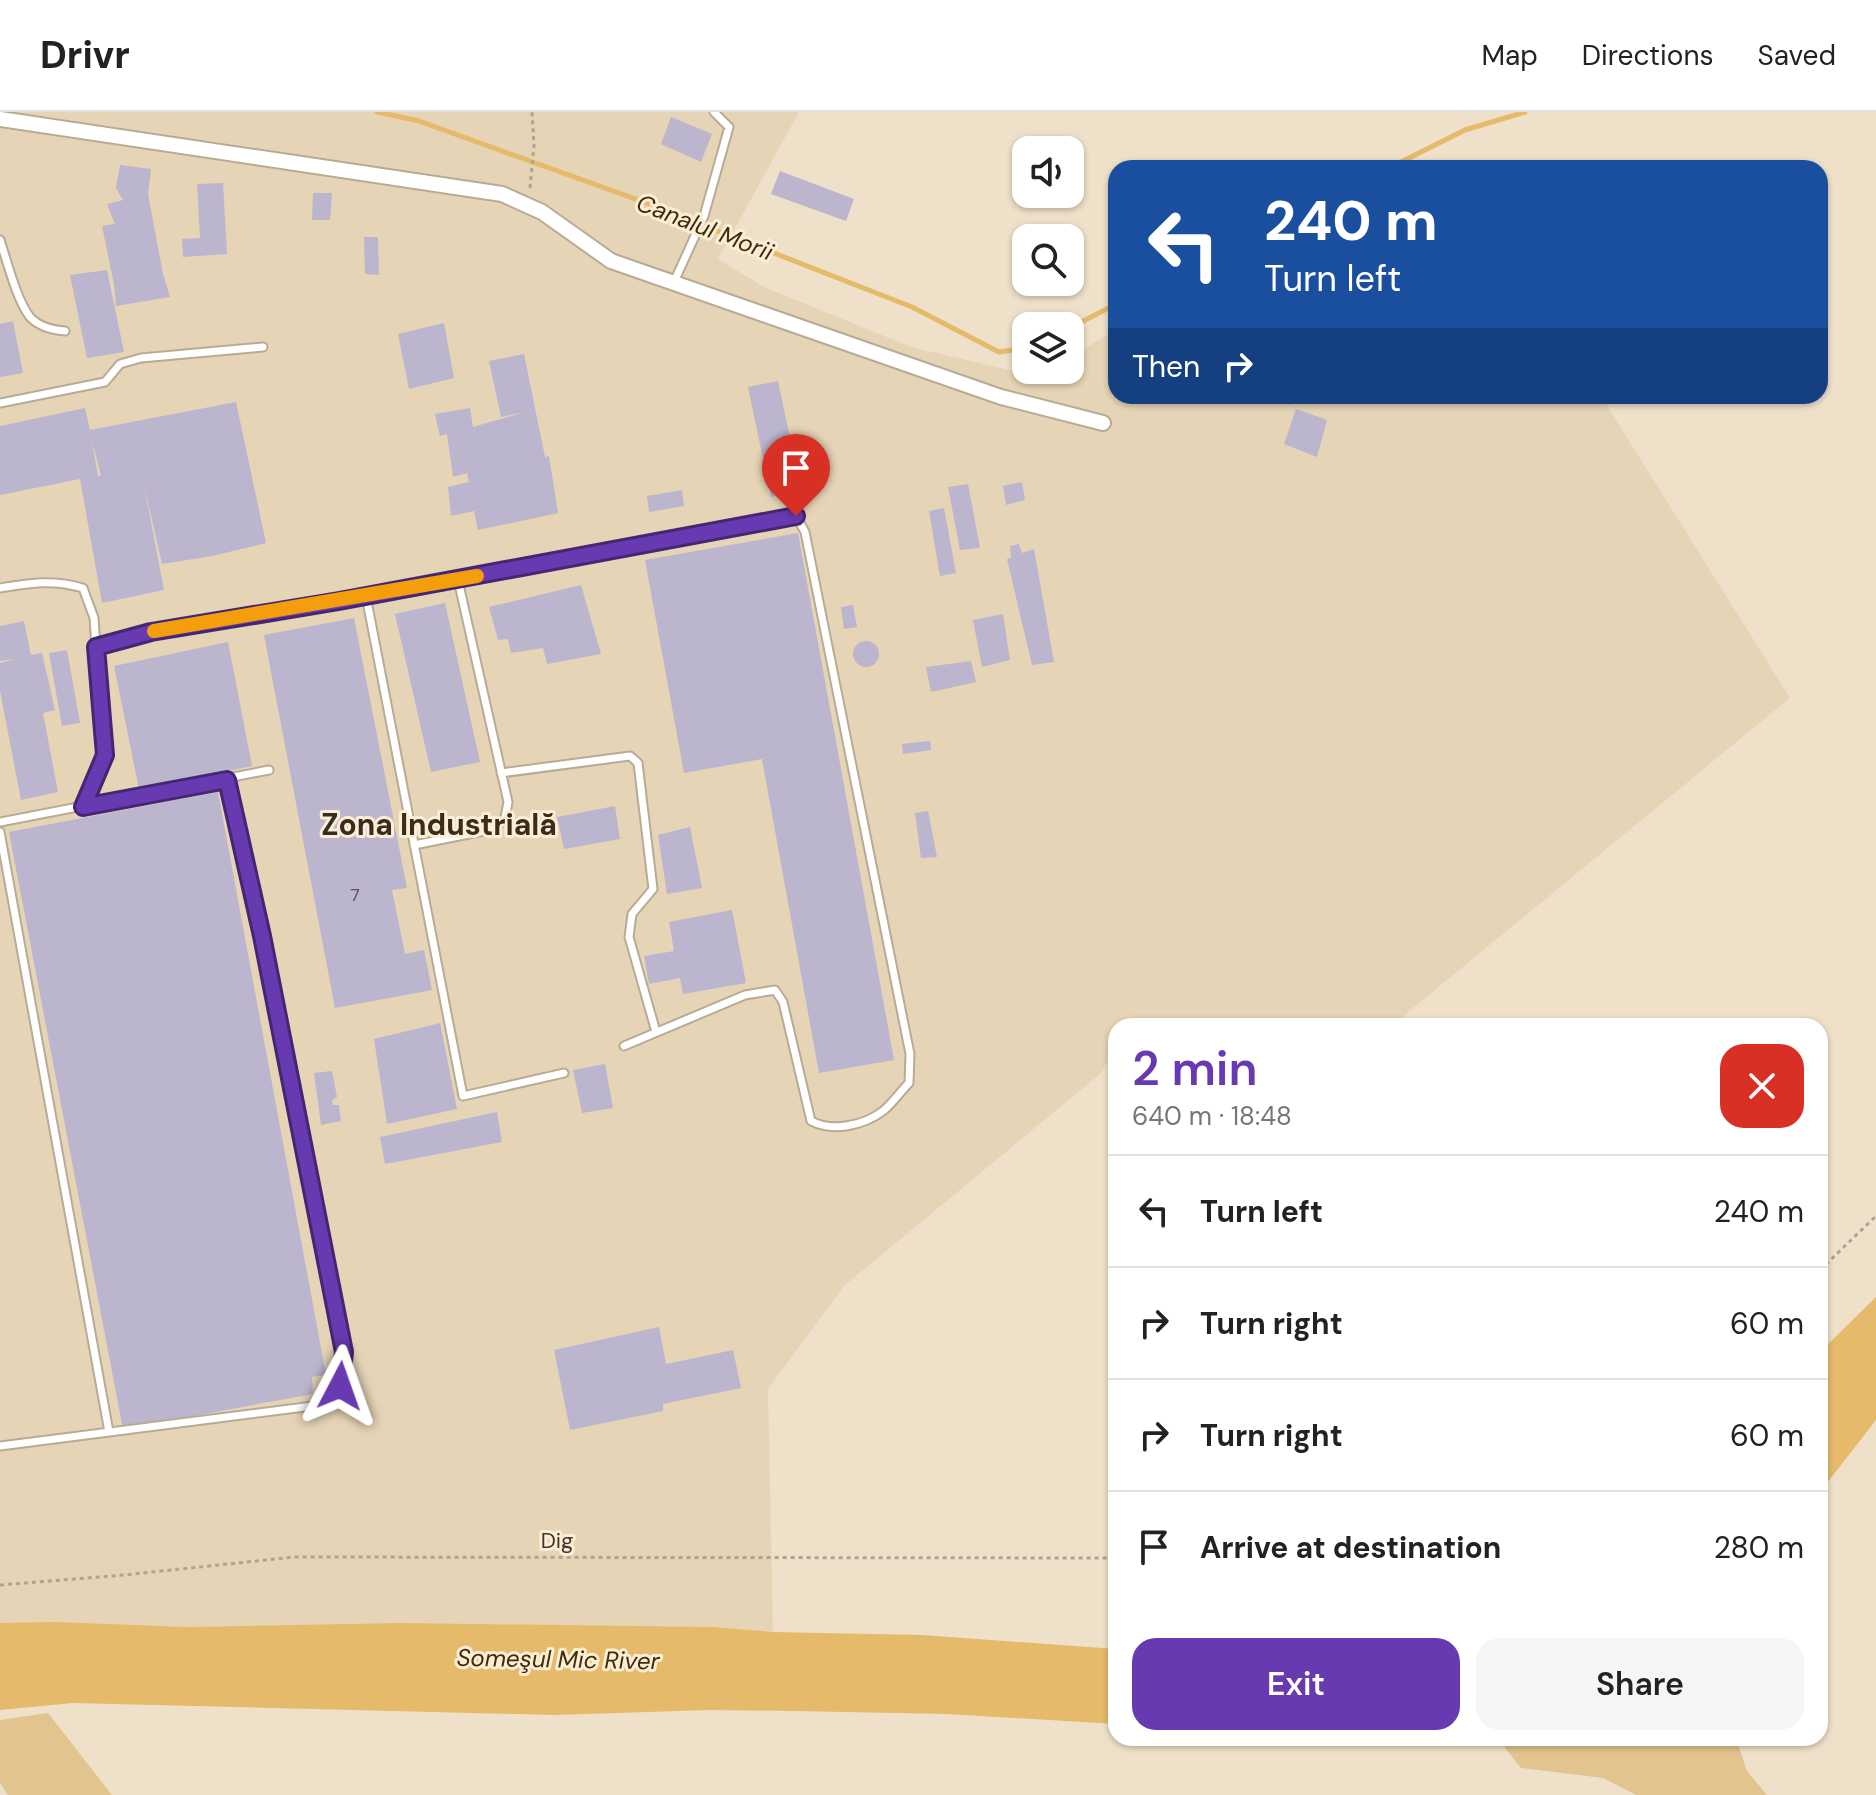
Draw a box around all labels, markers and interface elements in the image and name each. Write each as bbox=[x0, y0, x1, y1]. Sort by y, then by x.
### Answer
text: Drivr bbox=[40, 30, 130, 80]
text: Map bbox=[1481, 37, 1538, 74]
text: Directions bbox=[1582, 37, 1714, 74]
text: Saved bbox=[1758, 37, 1836, 74]
map controls bbox=[1012, 136, 1084, 384]
button: sound bbox=[1012, 136, 1084, 208]
text: 240 m bbox=[1264, 184, 1438, 257]
water label: Canalul Morii bbox=[632, 187, 779, 268]
icon: left bbox=[1132, 192, 1236, 296]
button: search bbox=[1012, 224, 1084, 296]
text: Turn left bbox=[1264, 255, 1401, 302]
button: layers bbox=[1012, 312, 1084, 384]
icon: right bbox=[1216, 344, 1260, 388]
text: Then bbox=[1132, 347, 1200, 386]
pin bbox=[762, 434, 830, 516]
icon: arrive bbox=[774, 446, 818, 490]
district label: Zona Industrială bbox=[321, 805, 557, 844]
house number: 7 bbox=[350, 883, 360, 907]
text: 2 min bbox=[1132, 1037, 1258, 1100]
button: close bbox=[1720, 1044, 1804, 1128]
text: 640 m · 18:48 bbox=[1132, 1099, 1292, 1133]
icon: left bbox=[1132, 1189, 1176, 1233]
text: Turn left bbox=[1200, 1192, 1323, 1231]
text: 240 m bbox=[1714, 1192, 1804, 1231]
icon: right bbox=[1132, 1301, 1176, 1345]
text: Turn right bbox=[1200, 1304, 1343, 1343]
text: 60 m bbox=[1730, 1304, 1804, 1343]
position arrow bbox=[298, 1344, 382, 1428]
icon: right bbox=[1132, 1413, 1176, 1457]
text: Turn right bbox=[1200, 1416, 1343, 1455]
text: 60 m bbox=[1730, 1416, 1804, 1455]
icon: arrive bbox=[1132, 1525, 1176, 1569]
street label: Dig bbox=[541, 1526, 573, 1555]
text: Arrive at destination bbox=[1200, 1528, 1501, 1567]
text: 280 m bbox=[1714, 1528, 1804, 1567]
button: Exit bbox=[1132, 1638, 1460, 1730]
button: Share bbox=[1476, 1638, 1804, 1730]
water label: Someşul Mic River bbox=[456, 1642, 661, 1676]

